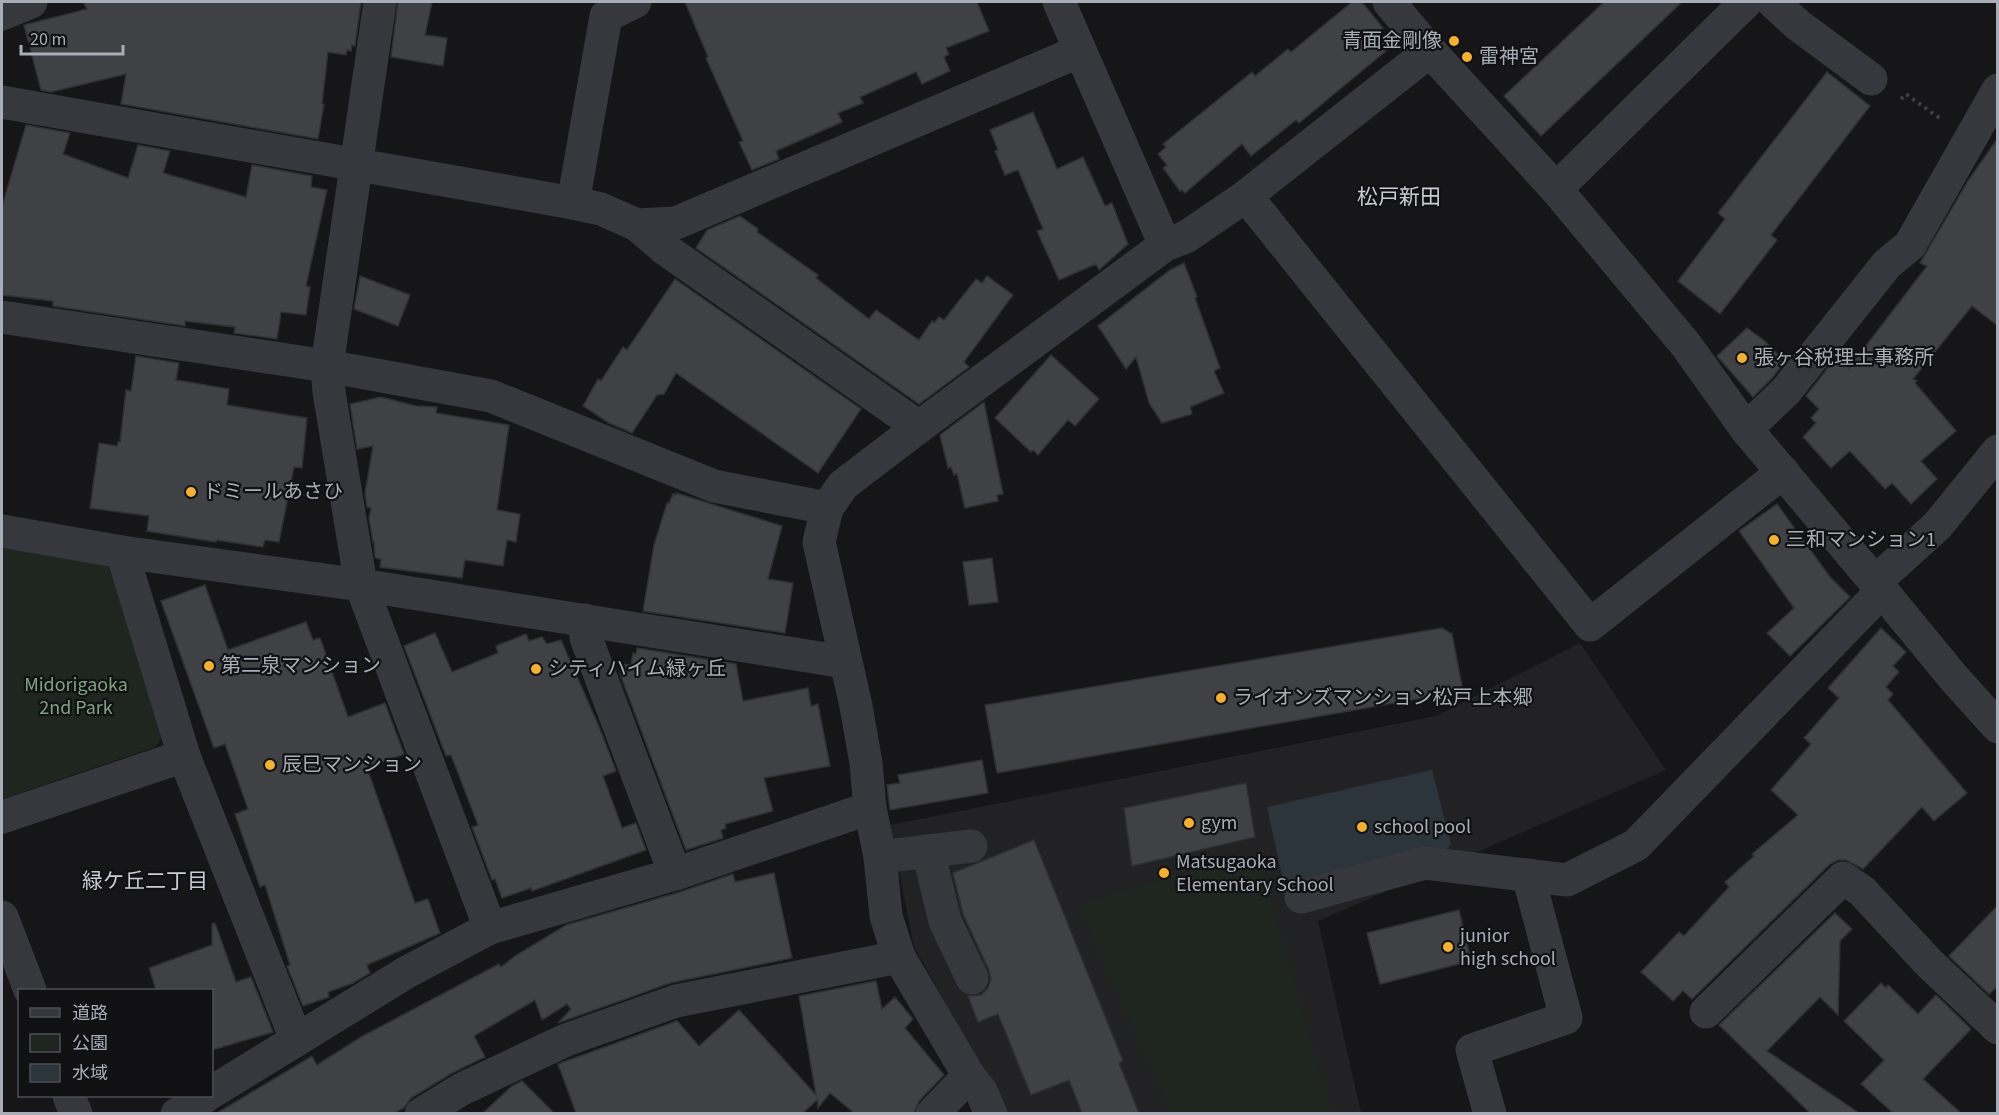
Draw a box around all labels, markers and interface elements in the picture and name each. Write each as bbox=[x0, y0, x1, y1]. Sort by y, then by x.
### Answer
scale bar bbox=[21, 18, 123, 56]
text: 20 m bbox=[30, 27, 66, 52]
place label: 青面金剛像 bbox=[1342, 27, 1442, 55]
marker: 青面金剛像 bbox=[1447, 34, 1461, 48]
place label: 雷神宮 bbox=[1479, 43, 1539, 71]
marker: 雷神宮 bbox=[1460, 50, 1474, 64]
district label: 松戸新田 bbox=[1357, 182, 1441, 212]
place label: 張ヶ谷税理士事務所 bbox=[1754, 344, 1934, 372]
marker: 張ヶ谷税理士事務所 bbox=[1735, 351, 1749, 365]
place label: ドミールあさひ bbox=[203, 478, 343, 506]
marker: ドミールあさひ bbox=[184, 485, 198, 499]
place label: 三和マンション1 bbox=[1786, 526, 1936, 554]
marker: 三和マンション1 bbox=[1767, 533, 1781, 547]
place label: 第二泉マンション bbox=[221, 652, 381, 680]
place label: シティハイム緑ヶ丘 bbox=[548, 655, 726, 683]
marker: 第二泉マンション bbox=[202, 659, 216, 673]
marker: シティハイム緑ヶ丘 bbox=[529, 662, 543, 676]
park label: Midorigaoka 2nd Park bbox=[24, 671, 128, 722]
place label: ライオンズマンション松戸上本郷 bbox=[1233, 684, 1533, 712]
marker: ライオンズマンション松戸上本郷 bbox=[1214, 691, 1228, 705]
place label: 辰巳マンション bbox=[282, 751, 422, 779]
marker: 辰巳マンション bbox=[263, 758, 277, 772]
place label: gym bbox=[1201, 809, 1237, 837]
place label: school pool bbox=[1374, 813, 1471, 841]
marker: gym bbox=[1182, 816, 1196, 830]
marker: school pool bbox=[1355, 820, 1369, 834]
place label: Matsugaoka Elementary School bbox=[1176, 848, 1334, 899]
district label: 緑ケ丘二丁目 bbox=[82, 866, 208, 896]
marker: Matsugaoka Elementary School bbox=[1157, 866, 1171, 880]
place label: junior high school bbox=[1459, 922, 1556, 973]
marker: junior high school bbox=[1441, 940, 1455, 954]
legend bbox=[18, 989, 213, 1097]
text: 道路 bbox=[72, 1001, 108, 1026]
text: 公園 bbox=[72, 1031, 108, 1056]
text: 水域 bbox=[72, 1061, 108, 1086]

